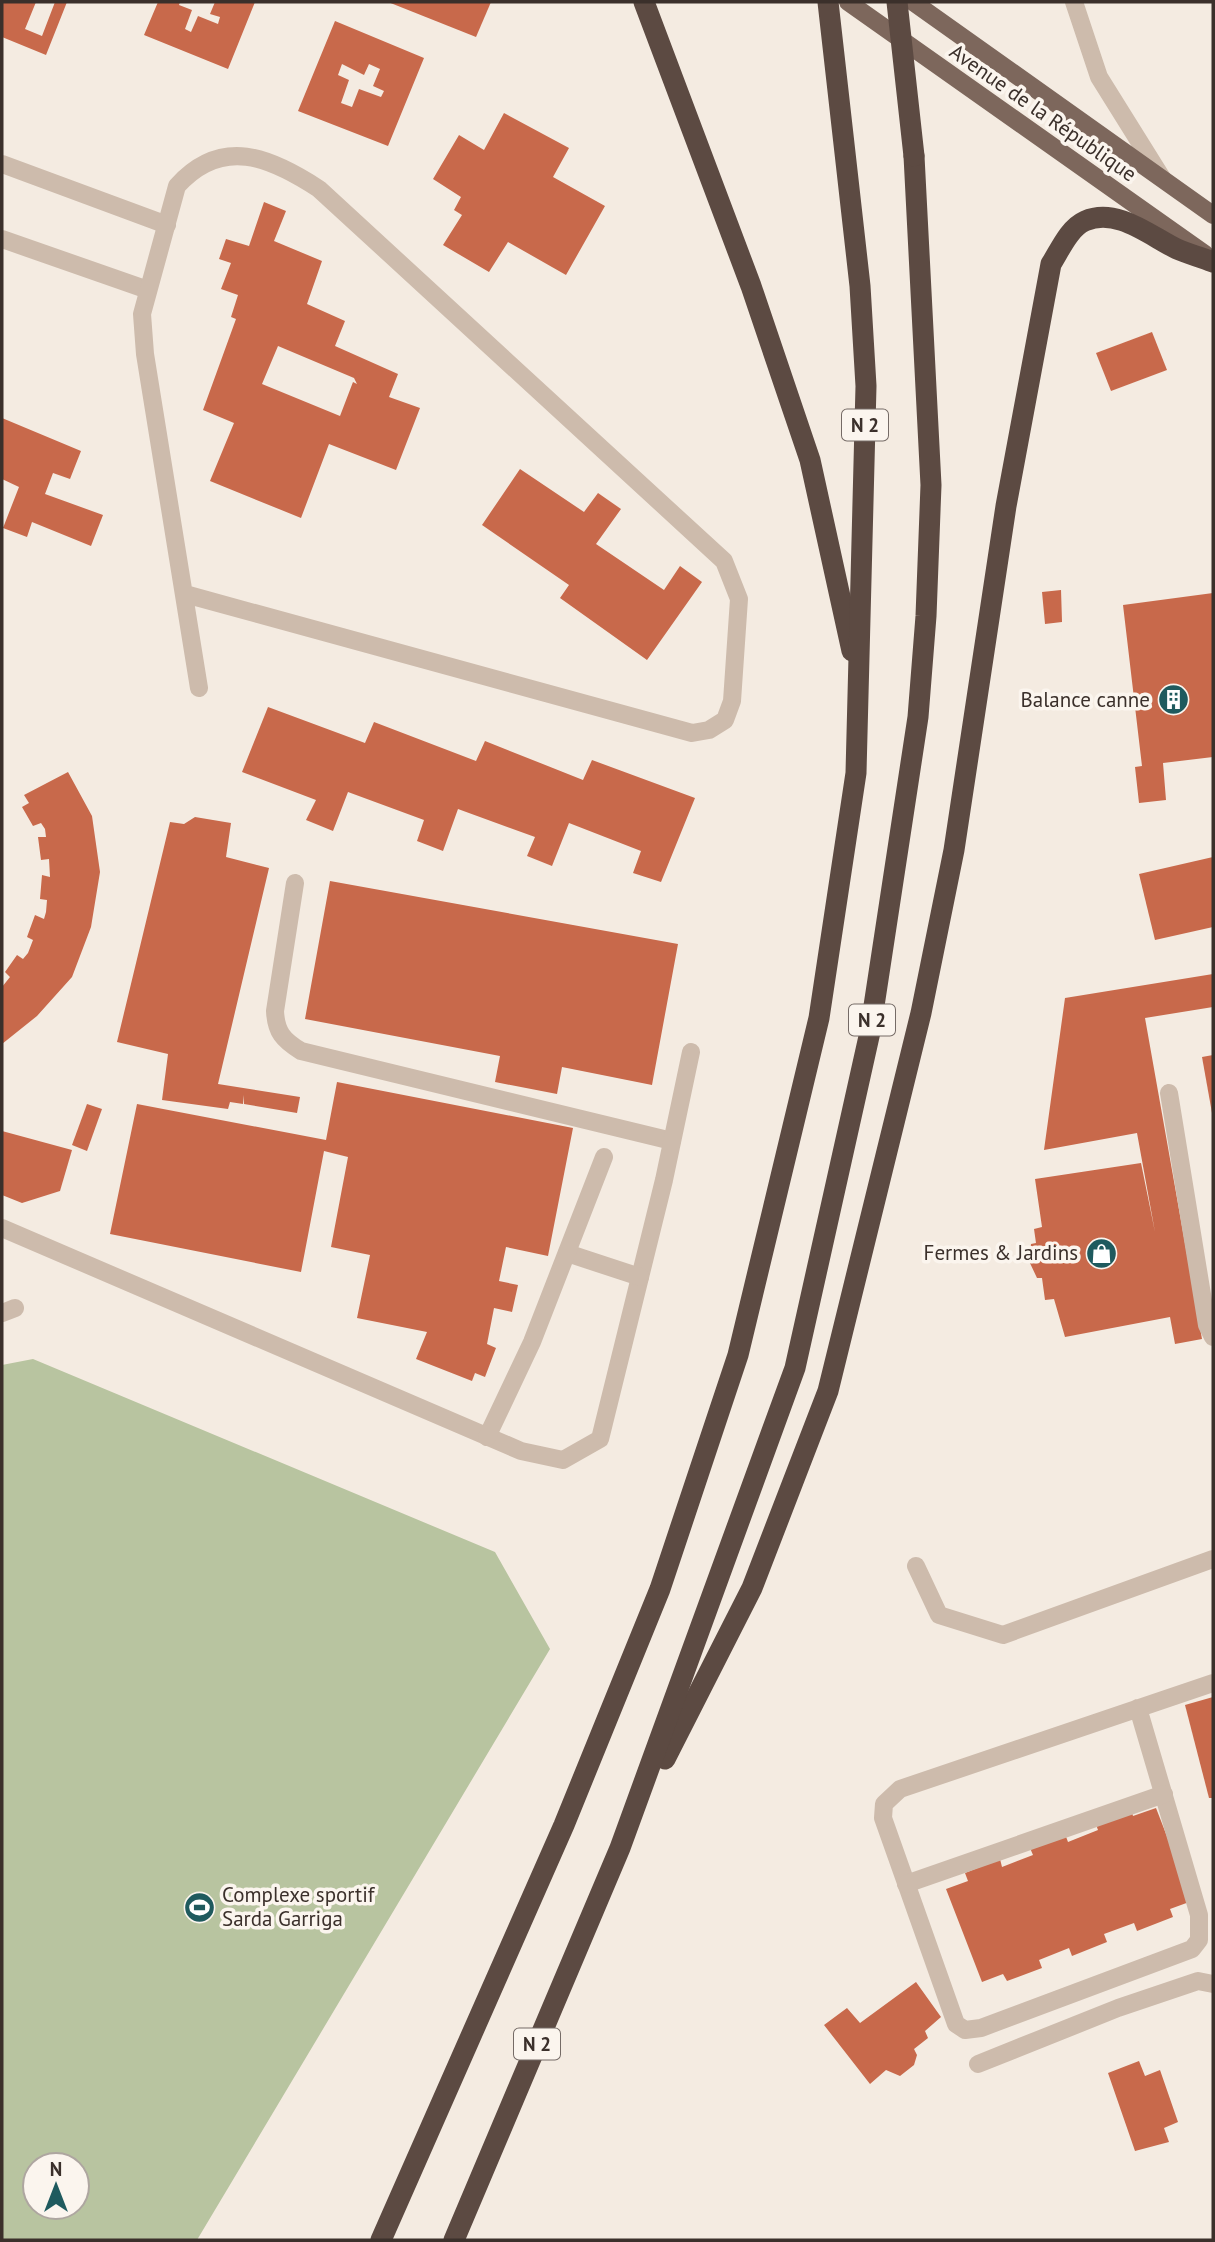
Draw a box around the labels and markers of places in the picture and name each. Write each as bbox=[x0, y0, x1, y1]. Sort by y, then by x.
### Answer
building icon: Balance canne bbox=[1156, 683, 1190, 717]
place label: Balance canne bbox=[1020, 686, 1150, 713]
shop icon: Fermes & Jardins bbox=[1084, 1236, 1118, 1270]
place label: Fermes & Jardins bbox=[924, 1239, 1078, 1266]
place label: Complexe sportif Sarda Garriga bbox=[222, 1881, 376, 1932]
sports icon: Complexe sportif Sarda Garriga bbox=[182, 1890, 216, 1924]

